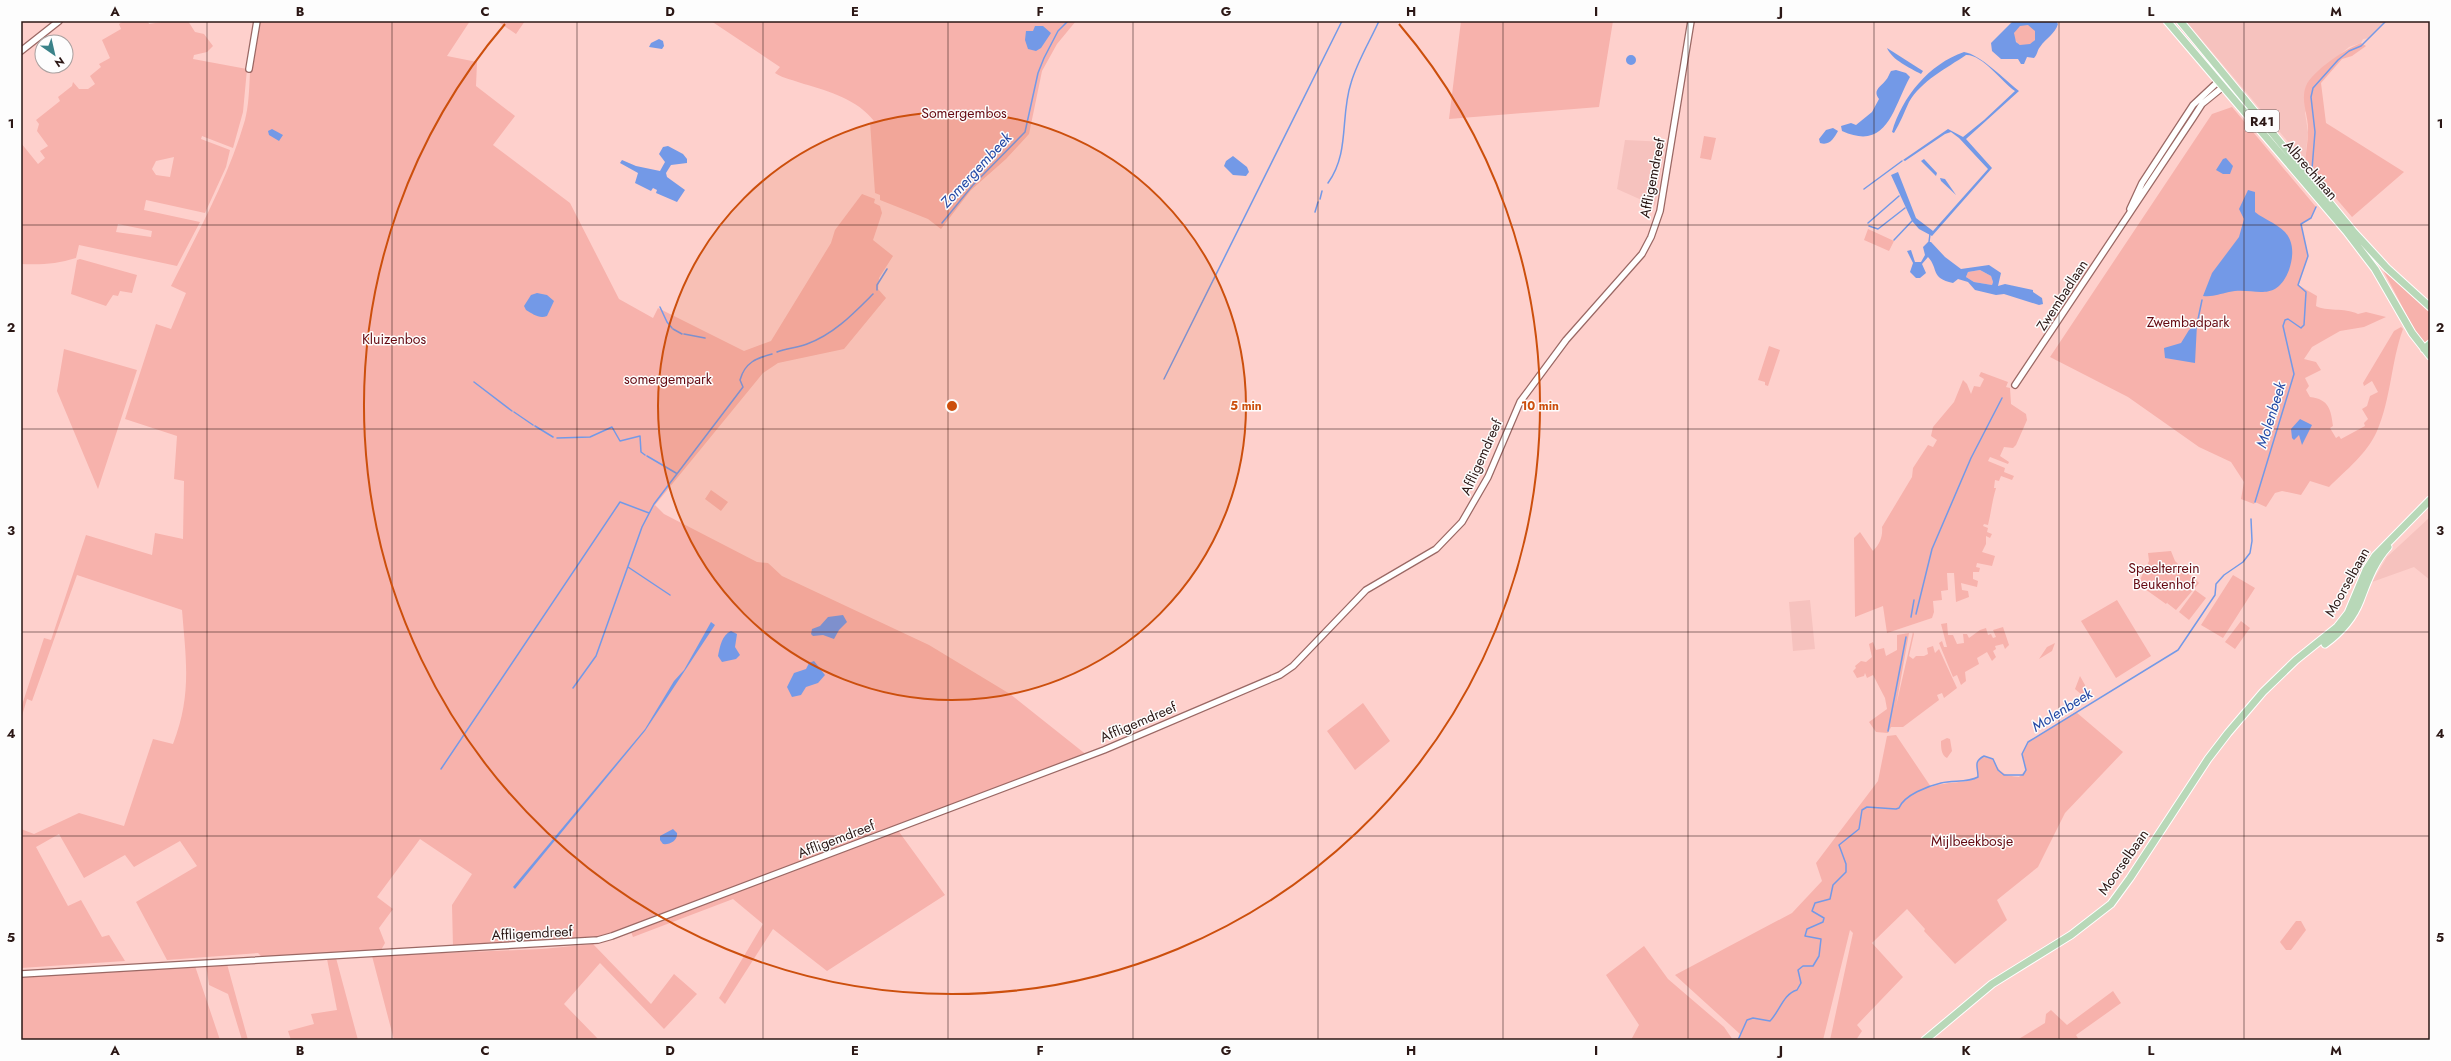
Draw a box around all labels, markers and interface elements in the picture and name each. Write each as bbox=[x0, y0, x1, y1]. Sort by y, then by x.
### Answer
text: A bbox=[109, 2, 120, 21]
text: B bbox=[296, 2, 305, 21]
text: C bbox=[480, 2, 490, 21]
text: D bbox=[665, 2, 675, 21]
text: E bbox=[851, 2, 859, 21]
text: F bbox=[1036, 2, 1044, 21]
text: G bbox=[1221, 2, 1232, 21]
text: H bbox=[1406, 2, 1416, 21]
text: I bbox=[1594, 2, 1598, 21]
text: J bbox=[1776, 2, 1783, 21]
text: K bbox=[1961, 2, 1971, 21]
text: L bbox=[2148, 2, 2155, 21]
text: M bbox=[2330, 2, 2342, 21]
north arrow bbox=[34, 34, 74, 74]
text: N bbox=[51, 53, 68, 71]
park label: Somergembos bbox=[921, 103, 1007, 123]
road number: R41 bbox=[2245, 110, 2279, 132]
text: 1 bbox=[8, 114, 14, 133]
text: 1 bbox=[2437, 114, 2443, 133]
water label: Zomergembeek bbox=[935, 127, 1017, 213]
street label: Affligemdreef bbox=[1634, 135, 1670, 220]
street label: Albrechtlaan bbox=[2279, 136, 2343, 204]
street label: Zwembadlaan bbox=[2032, 256, 2092, 334]
park label: Zwembadpark bbox=[2147, 312, 2230, 332]
text: 2 bbox=[7, 318, 15, 337]
text: 2 bbox=[2436, 318, 2444, 337]
park label: Kluizenbos bbox=[362, 329, 426, 349]
park label: somergempark bbox=[624, 369, 713, 389]
water label: Molenbeek bbox=[2251, 379, 2292, 451]
text: 5 min bbox=[1230, 397, 1262, 415]
text: 10 min bbox=[1521, 397, 1559, 415]
centre of rings bbox=[945, 399, 959, 413]
street label: Affligemdreef bbox=[1455, 415, 1507, 498]
text: 3 bbox=[7, 521, 15, 540]
text: 3 bbox=[2436, 521, 2444, 540]
street label: Moorselbaan bbox=[2320, 544, 2374, 620]
park label: Speelterrein Beukenhof bbox=[2128, 558, 2200, 594]
water label: Molenbeek bbox=[2027, 682, 2097, 737]
street label: Affligemdreef bbox=[1097, 697, 1180, 747]
text: 4 bbox=[6, 724, 16, 743]
text: 4 bbox=[2435, 724, 2445, 743]
street label: Affligemdreef bbox=[795, 815, 878, 863]
street label: Moorselbaan bbox=[2093, 825, 2153, 899]
park label: Mijlbeekbosje bbox=[1931, 831, 2013, 851]
street label: Affligemdreef bbox=[491, 921, 574, 945]
text: 5 bbox=[7, 928, 15, 947]
text: 5 bbox=[2436, 928, 2444, 947]
text: A bbox=[109, 1041, 120, 1060]
text: B bbox=[296, 1041, 305, 1060]
text: C bbox=[480, 1041, 490, 1060]
text: D bbox=[665, 1041, 675, 1060]
text: E bbox=[851, 1041, 859, 1060]
text: F bbox=[1036, 1041, 1044, 1060]
text: G bbox=[1221, 1041, 1232, 1060]
text: H bbox=[1406, 1041, 1416, 1060]
text: I bbox=[1594, 1041, 1598, 1060]
text: J bbox=[1776, 1041, 1783, 1060]
text: K bbox=[1961, 1041, 1971, 1060]
text: L bbox=[2148, 1041, 2155, 1060]
text: M bbox=[2330, 1041, 2342, 1060]

